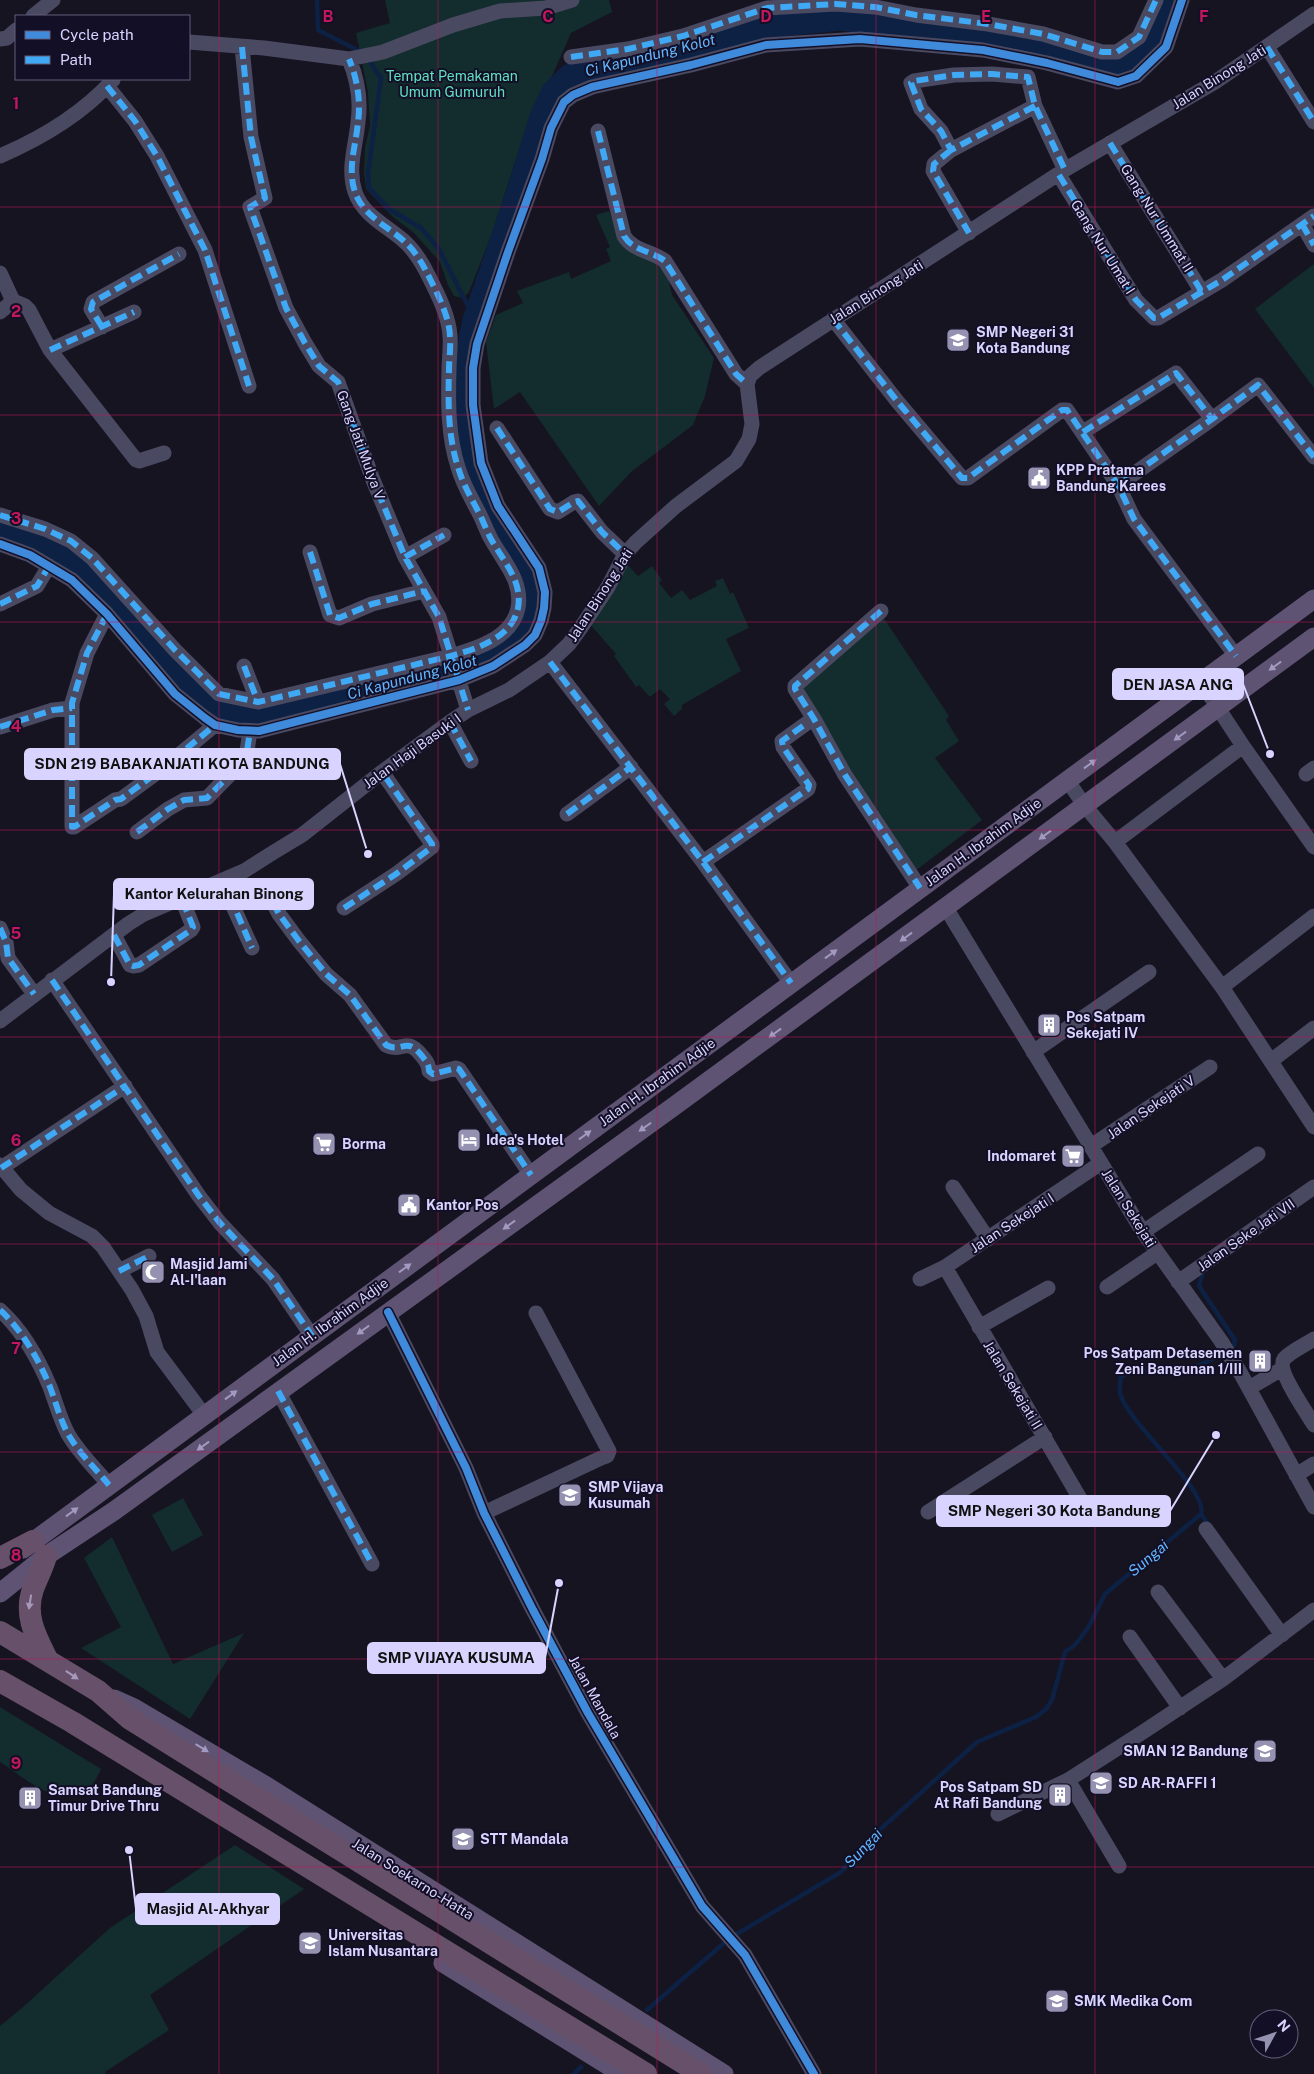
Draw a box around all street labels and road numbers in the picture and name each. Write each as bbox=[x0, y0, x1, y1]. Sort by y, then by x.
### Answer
street label: Jalan Binong Jati bbox=[1169, 42, 1269, 112]
street label: Gang Nur Ummat II bbox=[1117, 161, 1197, 275]
street label: Gang Nur Umat I bbox=[1068, 197, 1138, 297]
street label: Jalan Binong Jati bbox=[826, 257, 926, 327]
street label: Gang Jati Mulya V bbox=[334, 388, 388, 503]
street label: Jalan Binong Jati bbox=[564, 546, 636, 644]
street label: Jalan Haji Basuki I bbox=[360, 710, 464, 792]
street label: Jalan H. Ibrahim Adjie bbox=[922, 795, 1044, 889]
street label: Jalan H. Ibrahim Adjie bbox=[596, 1035, 718, 1129]
street label: Jalan Sekejati V bbox=[1104, 1072, 1198, 1142]
street label: Jalan Sekejati bbox=[1099, 1166, 1159, 1250]
street label: Jalan Sekejati I bbox=[967, 1190, 1057, 1256]
street label: Jalan Seke Jati VII bbox=[1194, 1196, 1298, 1274]
street label: Jalan H. Ibrahim Adjie bbox=[269, 1275, 391, 1369]
street label: Jalan Sekejati II bbox=[980, 1338, 1046, 1432]
street label: Jalan Mandala bbox=[566, 1653, 624, 1741]
street label: Jalan Soekarno-Hatta bbox=[349, 1835, 477, 1923]

